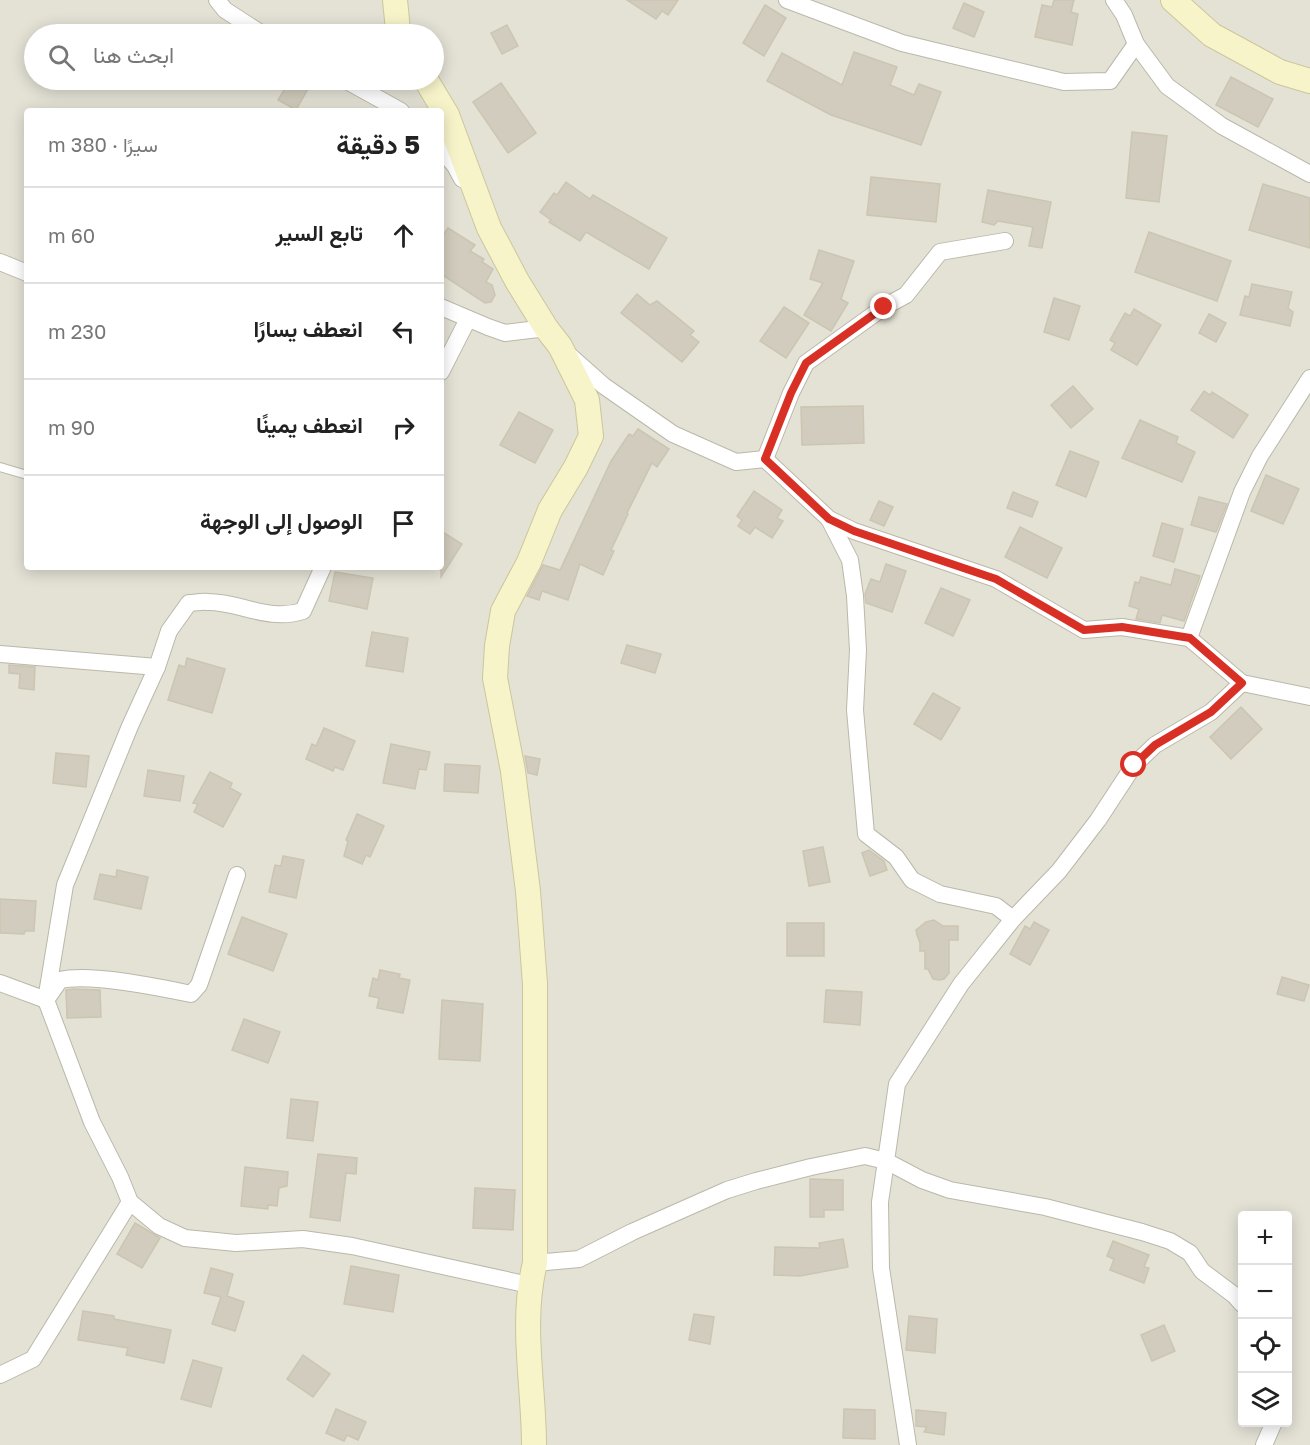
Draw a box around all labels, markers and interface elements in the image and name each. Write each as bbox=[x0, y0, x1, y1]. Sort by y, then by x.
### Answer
search box bbox=[24, 24, 444, 90]
icon: search bbox=[45, 41, 78, 74]
text: ابحث هنا bbox=[93, 41, 174, 68]
text: 5 دقيقة bbox=[336, 129, 420, 160]
text: سيرًا · 380 m bbox=[48, 132, 158, 156]
text: تابع السير bbox=[275, 219, 363, 246]
icon: ahead bbox=[387, 219, 420, 252]
text: 60 m bbox=[48, 223, 95, 247]
route end bbox=[870, 293, 896, 319]
text: انعطف يسارًا bbox=[253, 315, 363, 342]
icon: left bbox=[387, 315, 420, 348]
text: 230 m bbox=[48, 319, 106, 343]
text: انعطف يمينًا bbox=[256, 411, 363, 438]
icon: right bbox=[387, 411, 420, 444]
text: 90 m bbox=[48, 415, 95, 439]
text: الوصول إلى الوجهة bbox=[200, 507, 363, 534]
icon: arrive bbox=[387, 507, 420, 540]
route start bbox=[1120, 751, 1146, 777]
map controls bbox=[1238, 1211, 1292, 1427]
button: + bbox=[1238, 1211, 1292, 1265]
button: − bbox=[1238, 1265, 1292, 1319]
button: locate bbox=[1238, 1319, 1292, 1373]
button: layers bbox=[1238, 1373, 1292, 1427]

